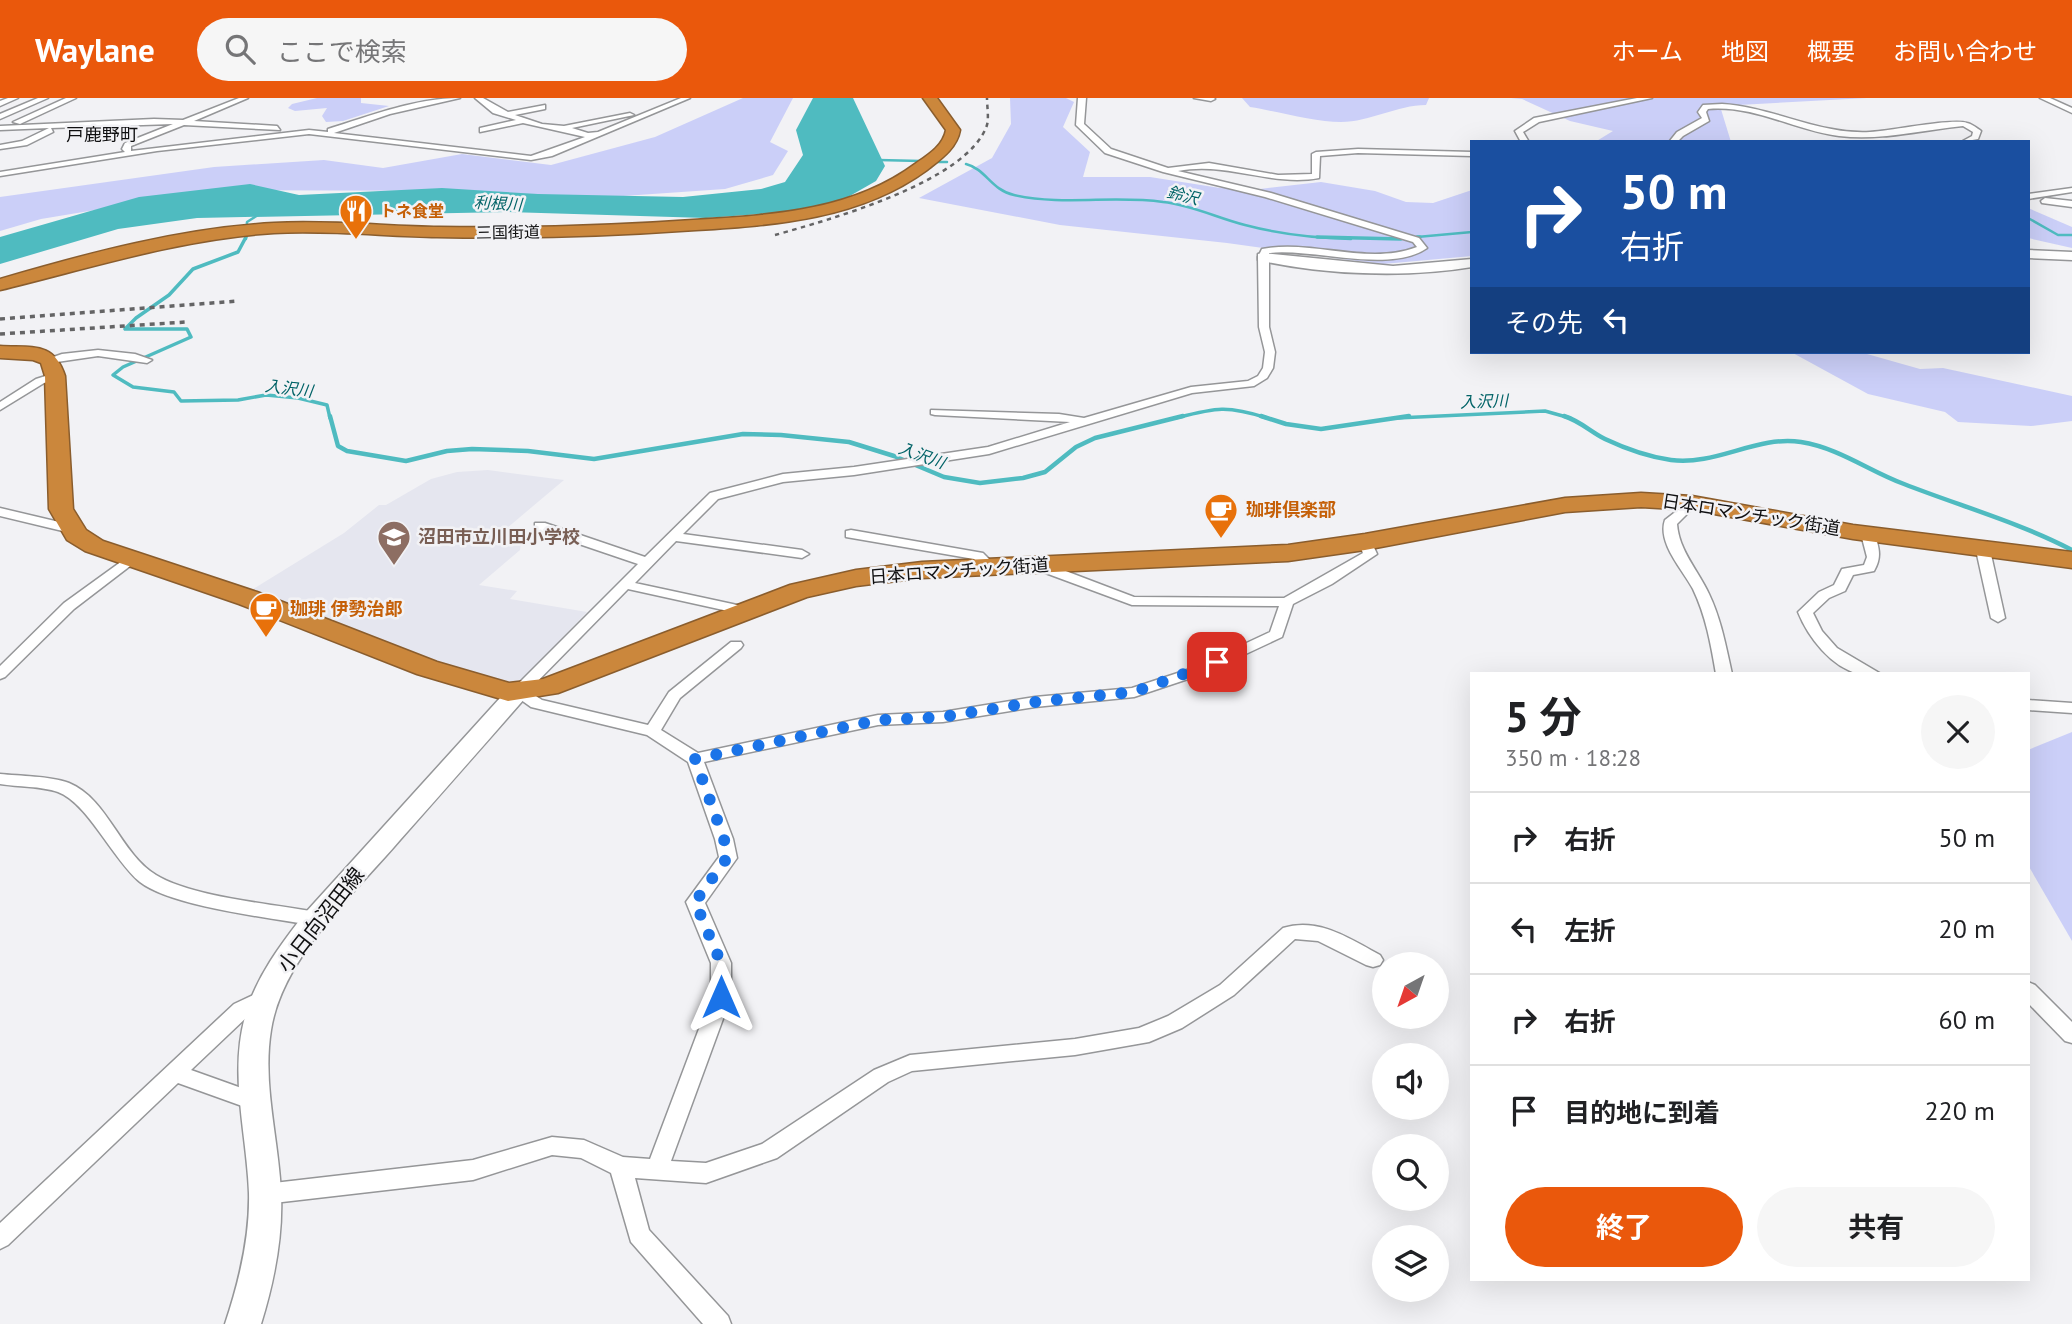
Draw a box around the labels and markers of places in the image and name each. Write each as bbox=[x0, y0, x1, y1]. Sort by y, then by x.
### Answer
restaurant icon: トネ食堂 bbox=[337, 192, 375, 241]
place label: トネ食堂 bbox=[380, 201, 444, 221]
cafe icon: 珈琲倶楽部 bbox=[1202, 491, 1240, 540]
place label: 珈琲倶楽部 bbox=[1246, 498, 1336, 521]
school or university icon: 沼田市立川田小学校 bbox=[375, 518, 413, 567]
place label: 沼田市立川田小学校 bbox=[418, 525, 580, 548]
cafe icon: 珈琲 伊勢治郎 bbox=[247, 590, 285, 639]
place label: 珈琲 伊勢治郎 bbox=[290, 597, 403, 620]
pin bbox=[1187, 632, 1247, 692]

